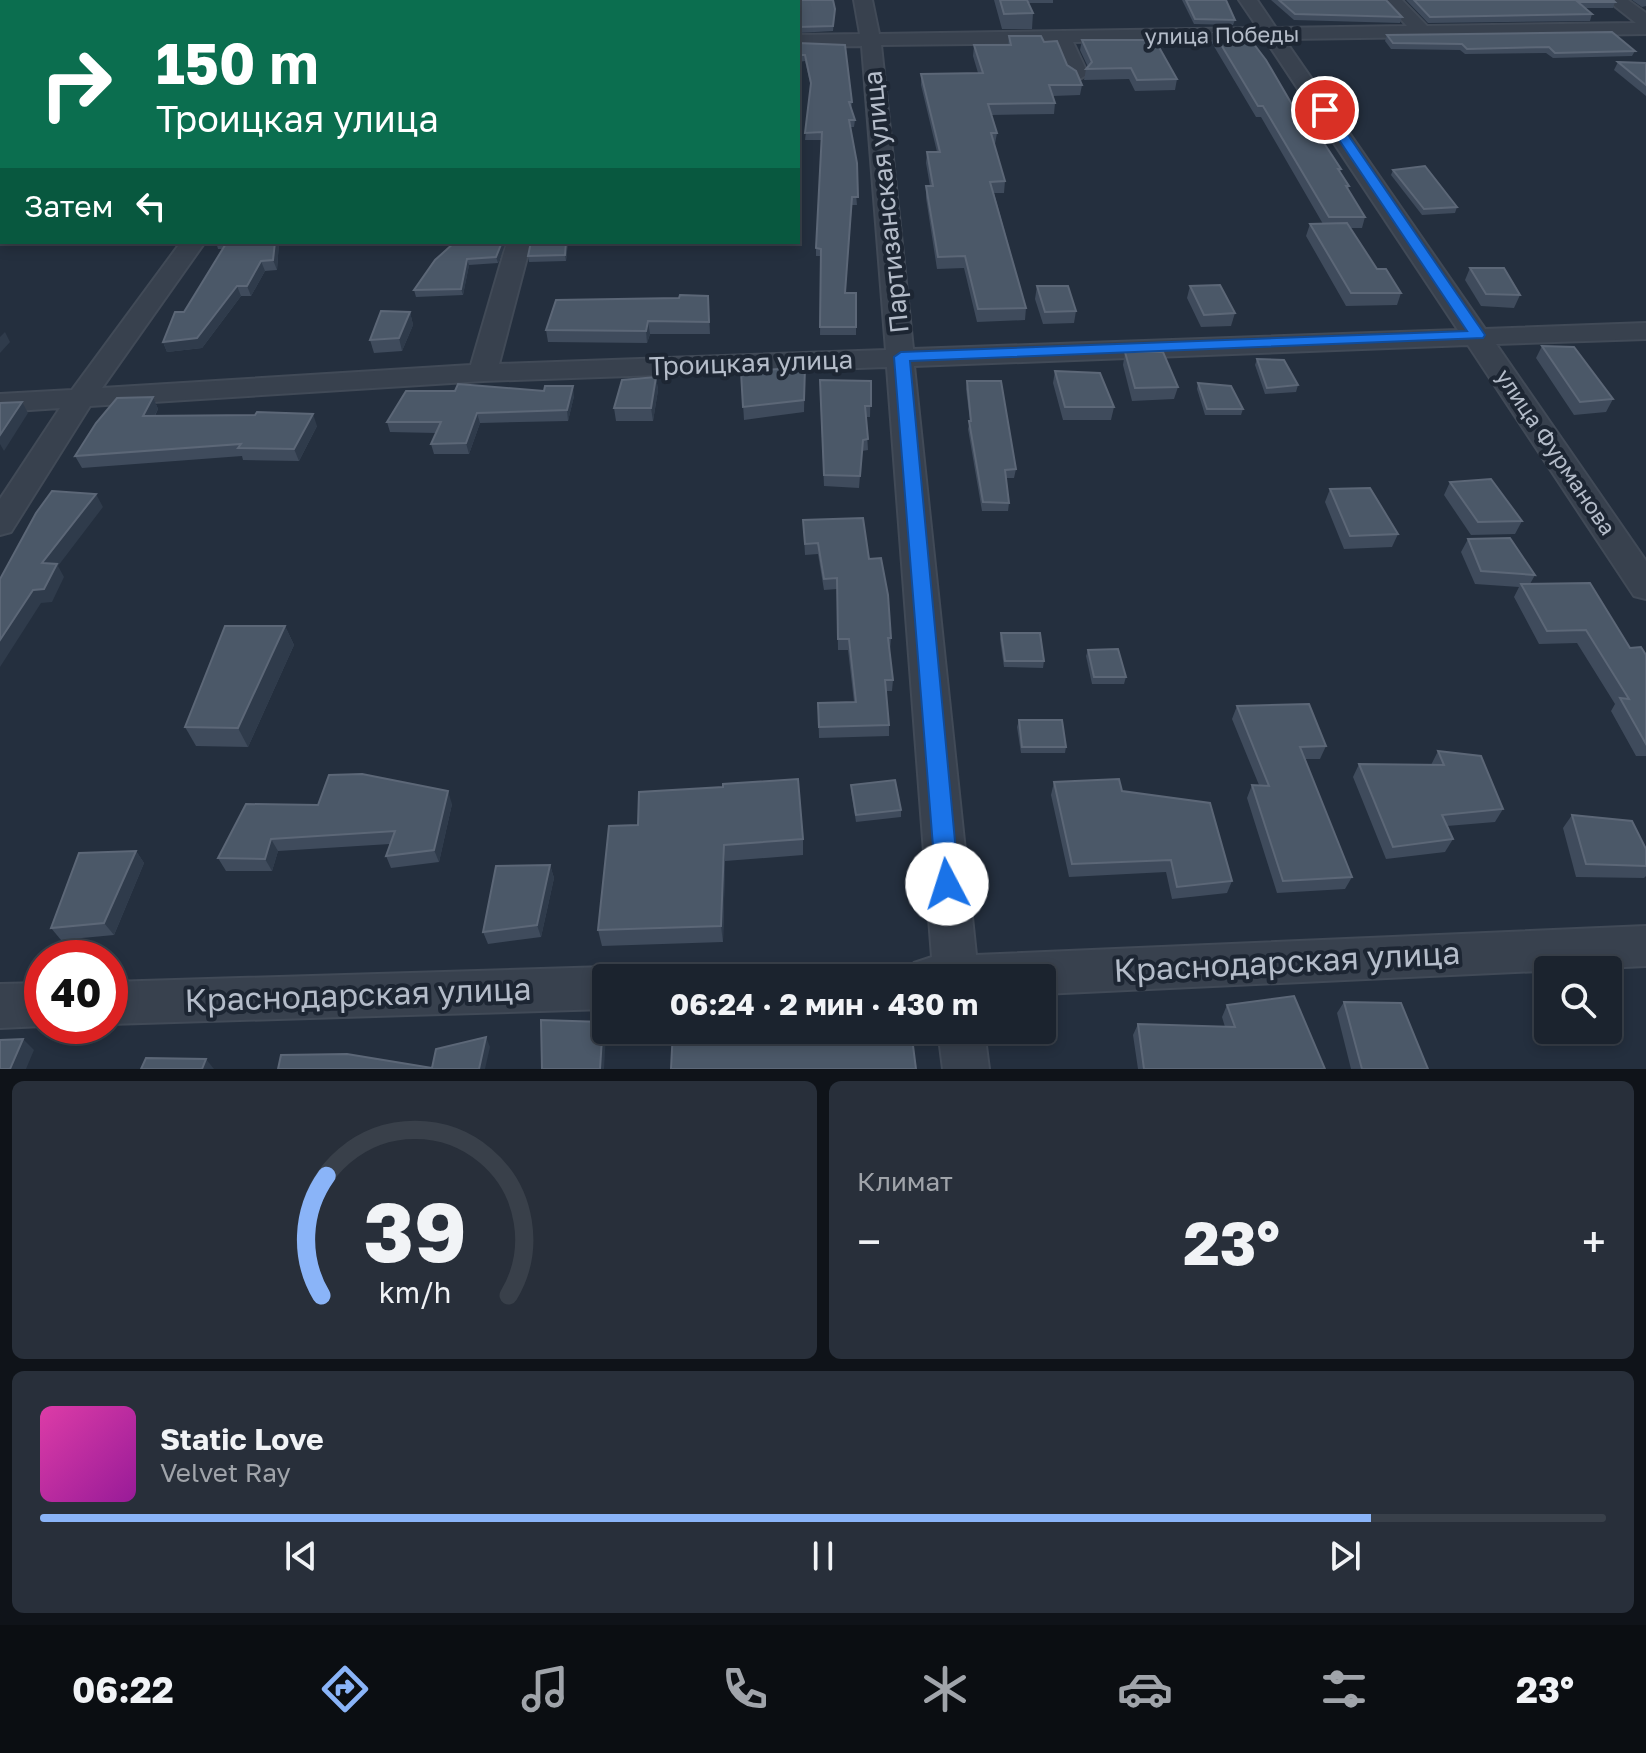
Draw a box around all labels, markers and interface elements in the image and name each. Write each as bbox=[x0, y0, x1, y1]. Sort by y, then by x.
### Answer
street label: улица Победы bbox=[1144, 20, 1300, 49]
text: 150 m bbox=[156, 29, 318, 96]
icon: right bbox=[24, 32, 128, 136]
street label: Партизанская улица bbox=[856, 69, 915, 335]
pin bbox=[1291, 76, 1359, 144]
icon: arrive bbox=[1303, 88, 1347, 132]
text: Троицкая улица bbox=[156, 97, 439, 140]
icon: left bbox=[129, 184, 173, 228]
text: Затем bbox=[24, 188, 113, 224]
street label: Троицкая улица bbox=[648, 343, 854, 382]
street label: улица Фурманова bbox=[1491, 364, 1622, 540]
position arrow bbox=[905, 842, 989, 926]
street label: Краснодарская улица bbox=[1113, 933, 1461, 989]
speed limit sign: 40 bbox=[24, 940, 128, 1044]
map controls bbox=[1534, 956, 1622, 1044]
button: search bbox=[1534, 956, 1622, 1044]
street label: Краснодарская улица bbox=[184, 969, 532, 1019]
text: 06:24 · 2 мин · 430 m bbox=[670, 986, 978, 1022]
text: Климат bbox=[857, 1166, 953, 1197]
text: 39 bbox=[363, 1180, 466, 1280]
text: 23° bbox=[1183, 1206, 1280, 1278]
text: − bbox=[857, 1215, 881, 1268]
text: + bbox=[1582, 1215, 1606, 1268]
text: km/h bbox=[378, 1275, 451, 1309]
text: Static Love bbox=[160, 1421, 324, 1457]
text: Velvet Ray bbox=[160, 1457, 291, 1488]
icon: previous bbox=[279, 1534, 323, 1578]
icon: pause bbox=[801, 1534, 845, 1578]
icon: next bbox=[1323, 1534, 1367, 1578]
icon: directions bbox=[317, 1661, 373, 1717]
icon: music bbox=[517, 1661, 573, 1717]
icon: phone bbox=[717, 1661, 773, 1717]
icon: climate bbox=[917, 1661, 973, 1717]
icon: car bbox=[1117, 1661, 1173, 1717]
icon: filters bbox=[1316, 1661, 1372, 1717]
text: 06:22 bbox=[72, 1668, 174, 1711]
text: 23° bbox=[1516, 1668, 1574, 1711]

